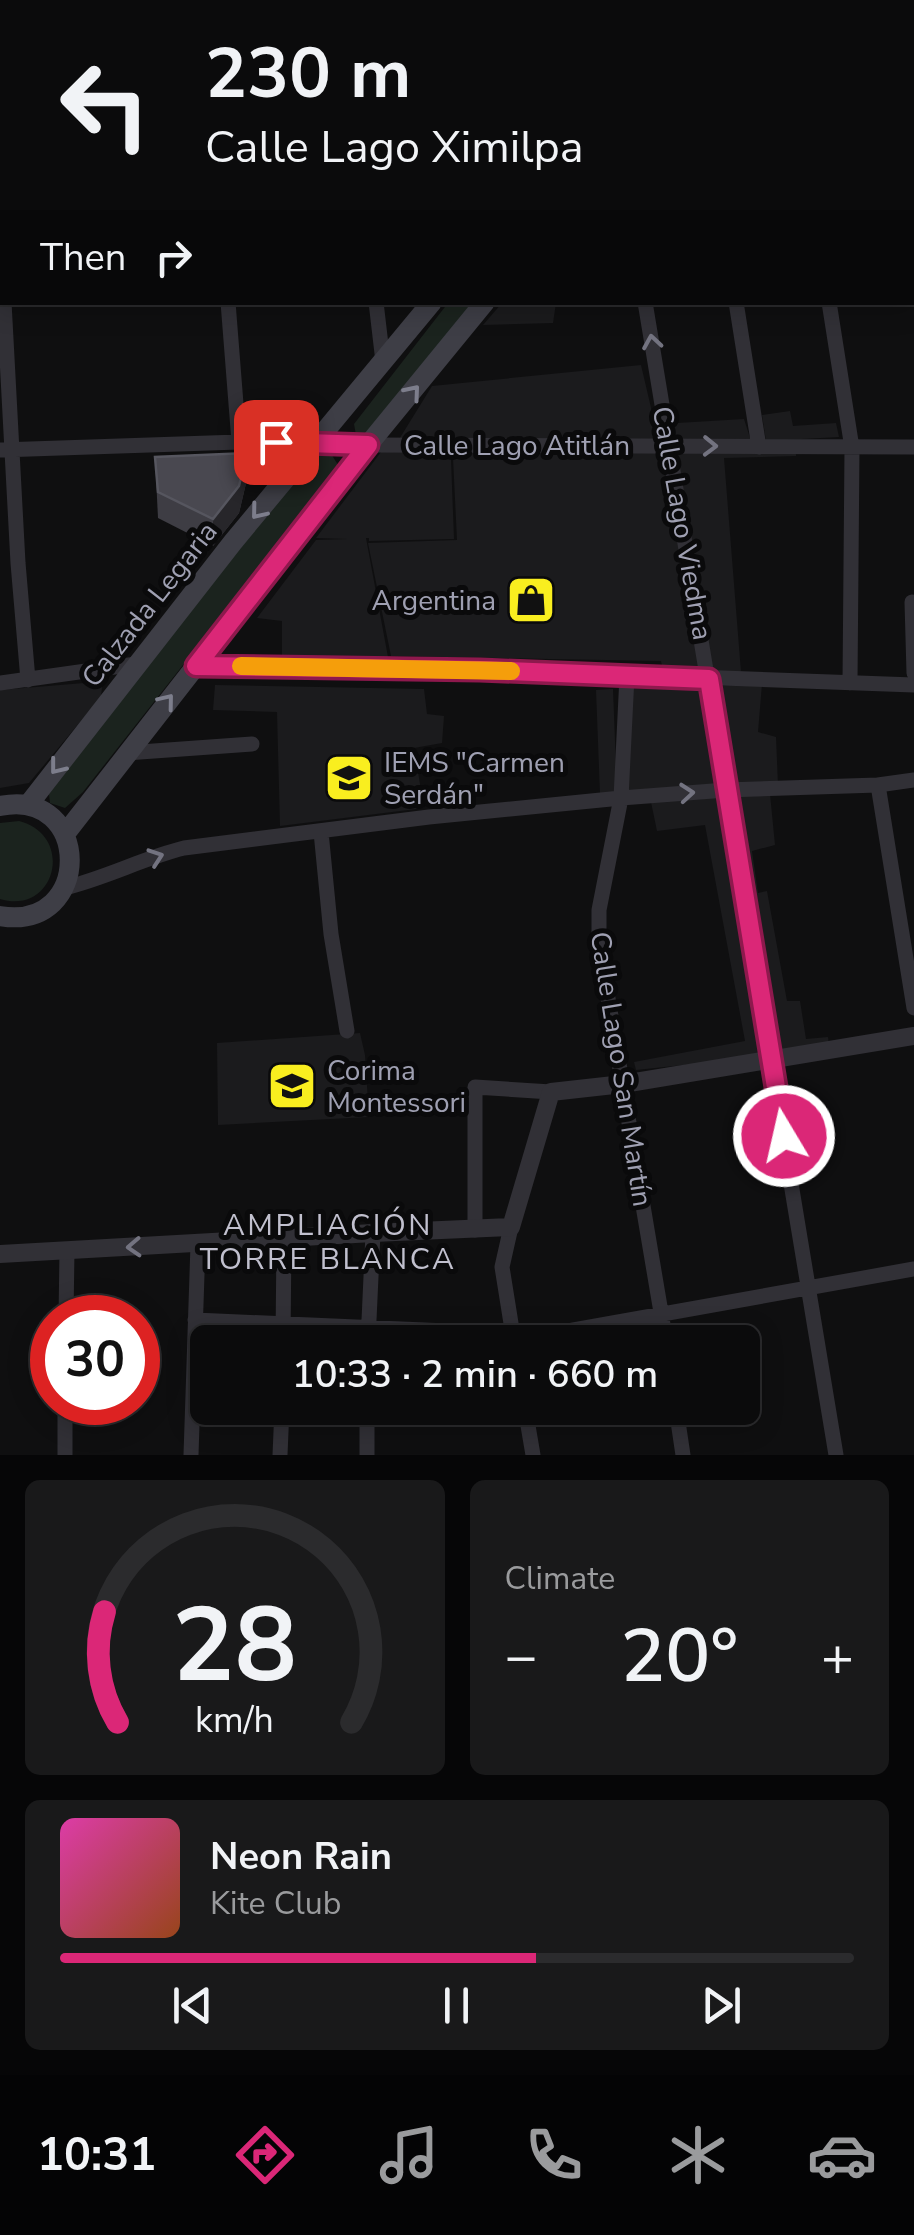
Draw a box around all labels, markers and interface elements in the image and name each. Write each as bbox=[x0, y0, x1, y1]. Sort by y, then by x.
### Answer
text: 230 m bbox=[205, 26, 411, 122]
icon: left bbox=[40, 40, 170, 170]
text: Calle Lago Ximilpa bbox=[205, 117, 584, 178]
icon: right bbox=[146, 230, 201, 285]
text: Then bbox=[40, 232, 126, 283]
one-way arrow bbox=[642, 334, 663, 350]
one-way arrow bbox=[401, 385, 419, 403]
pin bbox=[234, 400, 319, 485]
street label: Calle Lago Viedma bbox=[643, 403, 721, 643]
icon: arrive bbox=[249, 415, 304, 470]
street label: Calle Lago Atitlán bbox=[404, 427, 630, 465]
one-way arrow bbox=[703, 436, 719, 457]
one-way arrow bbox=[252, 500, 270, 518]
street label: Calzada Legaria bbox=[73, 514, 226, 695]
shop icon: Argentina bbox=[505, 574, 557, 626]
place label: Argentina bbox=[371, 582, 496, 620]
one-way arrow bbox=[155, 695, 173, 713]
place label: IEMS "Carmen Serdán" bbox=[384, 744, 565, 814]
school or university icon: IEMS "Carmen Serdán" bbox=[323, 752, 375, 804]
one-way arrow bbox=[51, 756, 69, 774]
one-way arrow bbox=[679, 782, 695, 804]
one-way arrow bbox=[147, 848, 164, 868]
street label: Calle Lago San Martín bbox=[581, 929, 662, 1209]
place label: Corima Montessori bbox=[327, 1052, 466, 1122]
school or university icon: Corima Montessori bbox=[266, 1060, 318, 1112]
position arrow bbox=[732, 1084, 836, 1188]
district label: AMPLIACIÓN TORRE BLANCA bbox=[200, 1205, 456, 1280]
one-way arrow bbox=[125, 1236, 141, 1257]
speed limit sign: 30 bbox=[30, 1295, 160, 1425]
text: 10:33 · 2 min · 660 m bbox=[292, 1349, 658, 1400]
text: Climate bbox=[505, 1557, 615, 1600]
text: 28 bbox=[172, 1575, 297, 1717]
text: 20° bbox=[620, 1605, 738, 1707]
text: − bbox=[505, 1619, 538, 1694]
text: + bbox=[821, 1619, 854, 1694]
text: km/h bbox=[195, 1696, 274, 1745]
text: Neon Rain bbox=[210, 1831, 392, 1882]
text: Kite Club bbox=[210, 1882, 341, 1925]
icon: previous bbox=[165, 1978, 220, 2033]
icon: pause bbox=[429, 1978, 484, 2033]
icon: next bbox=[694, 1978, 749, 2033]
icon: directions bbox=[230, 2120, 300, 2190]
icon: music bbox=[374, 2120, 444, 2190]
icon: phone bbox=[519, 2120, 589, 2190]
icon: climate bbox=[663, 2120, 733, 2190]
icon: car bbox=[807, 2120, 877, 2190]
text: 10:31 bbox=[37, 2125, 156, 2186]

